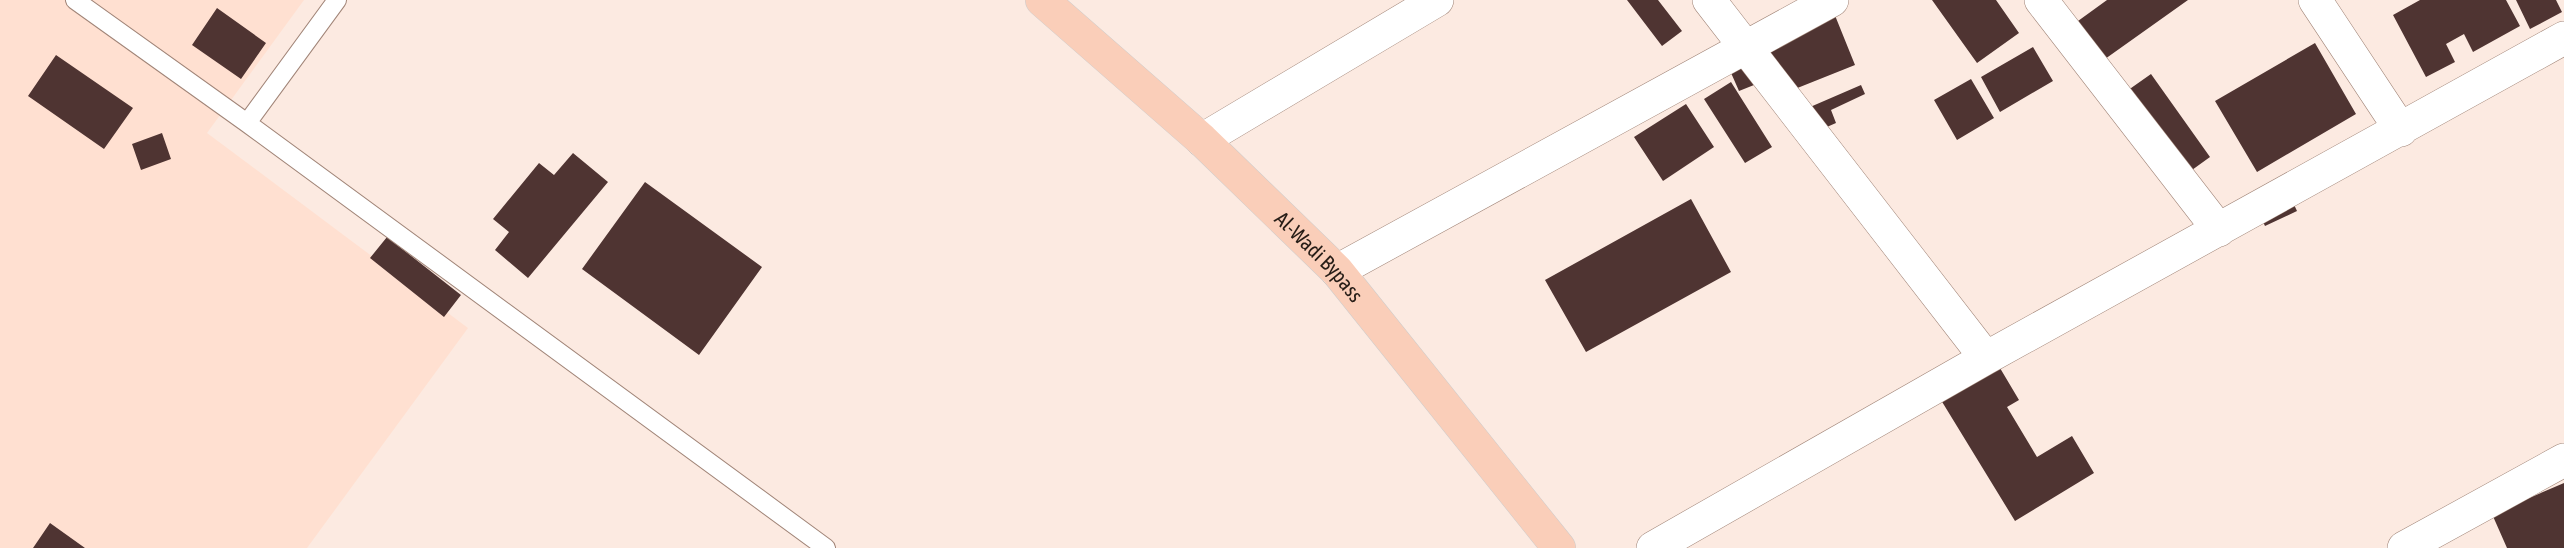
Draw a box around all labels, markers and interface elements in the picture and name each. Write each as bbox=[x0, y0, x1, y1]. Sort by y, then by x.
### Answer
street label: Al-Wadi Bypass bbox=[1271, 206, 1369, 306]

